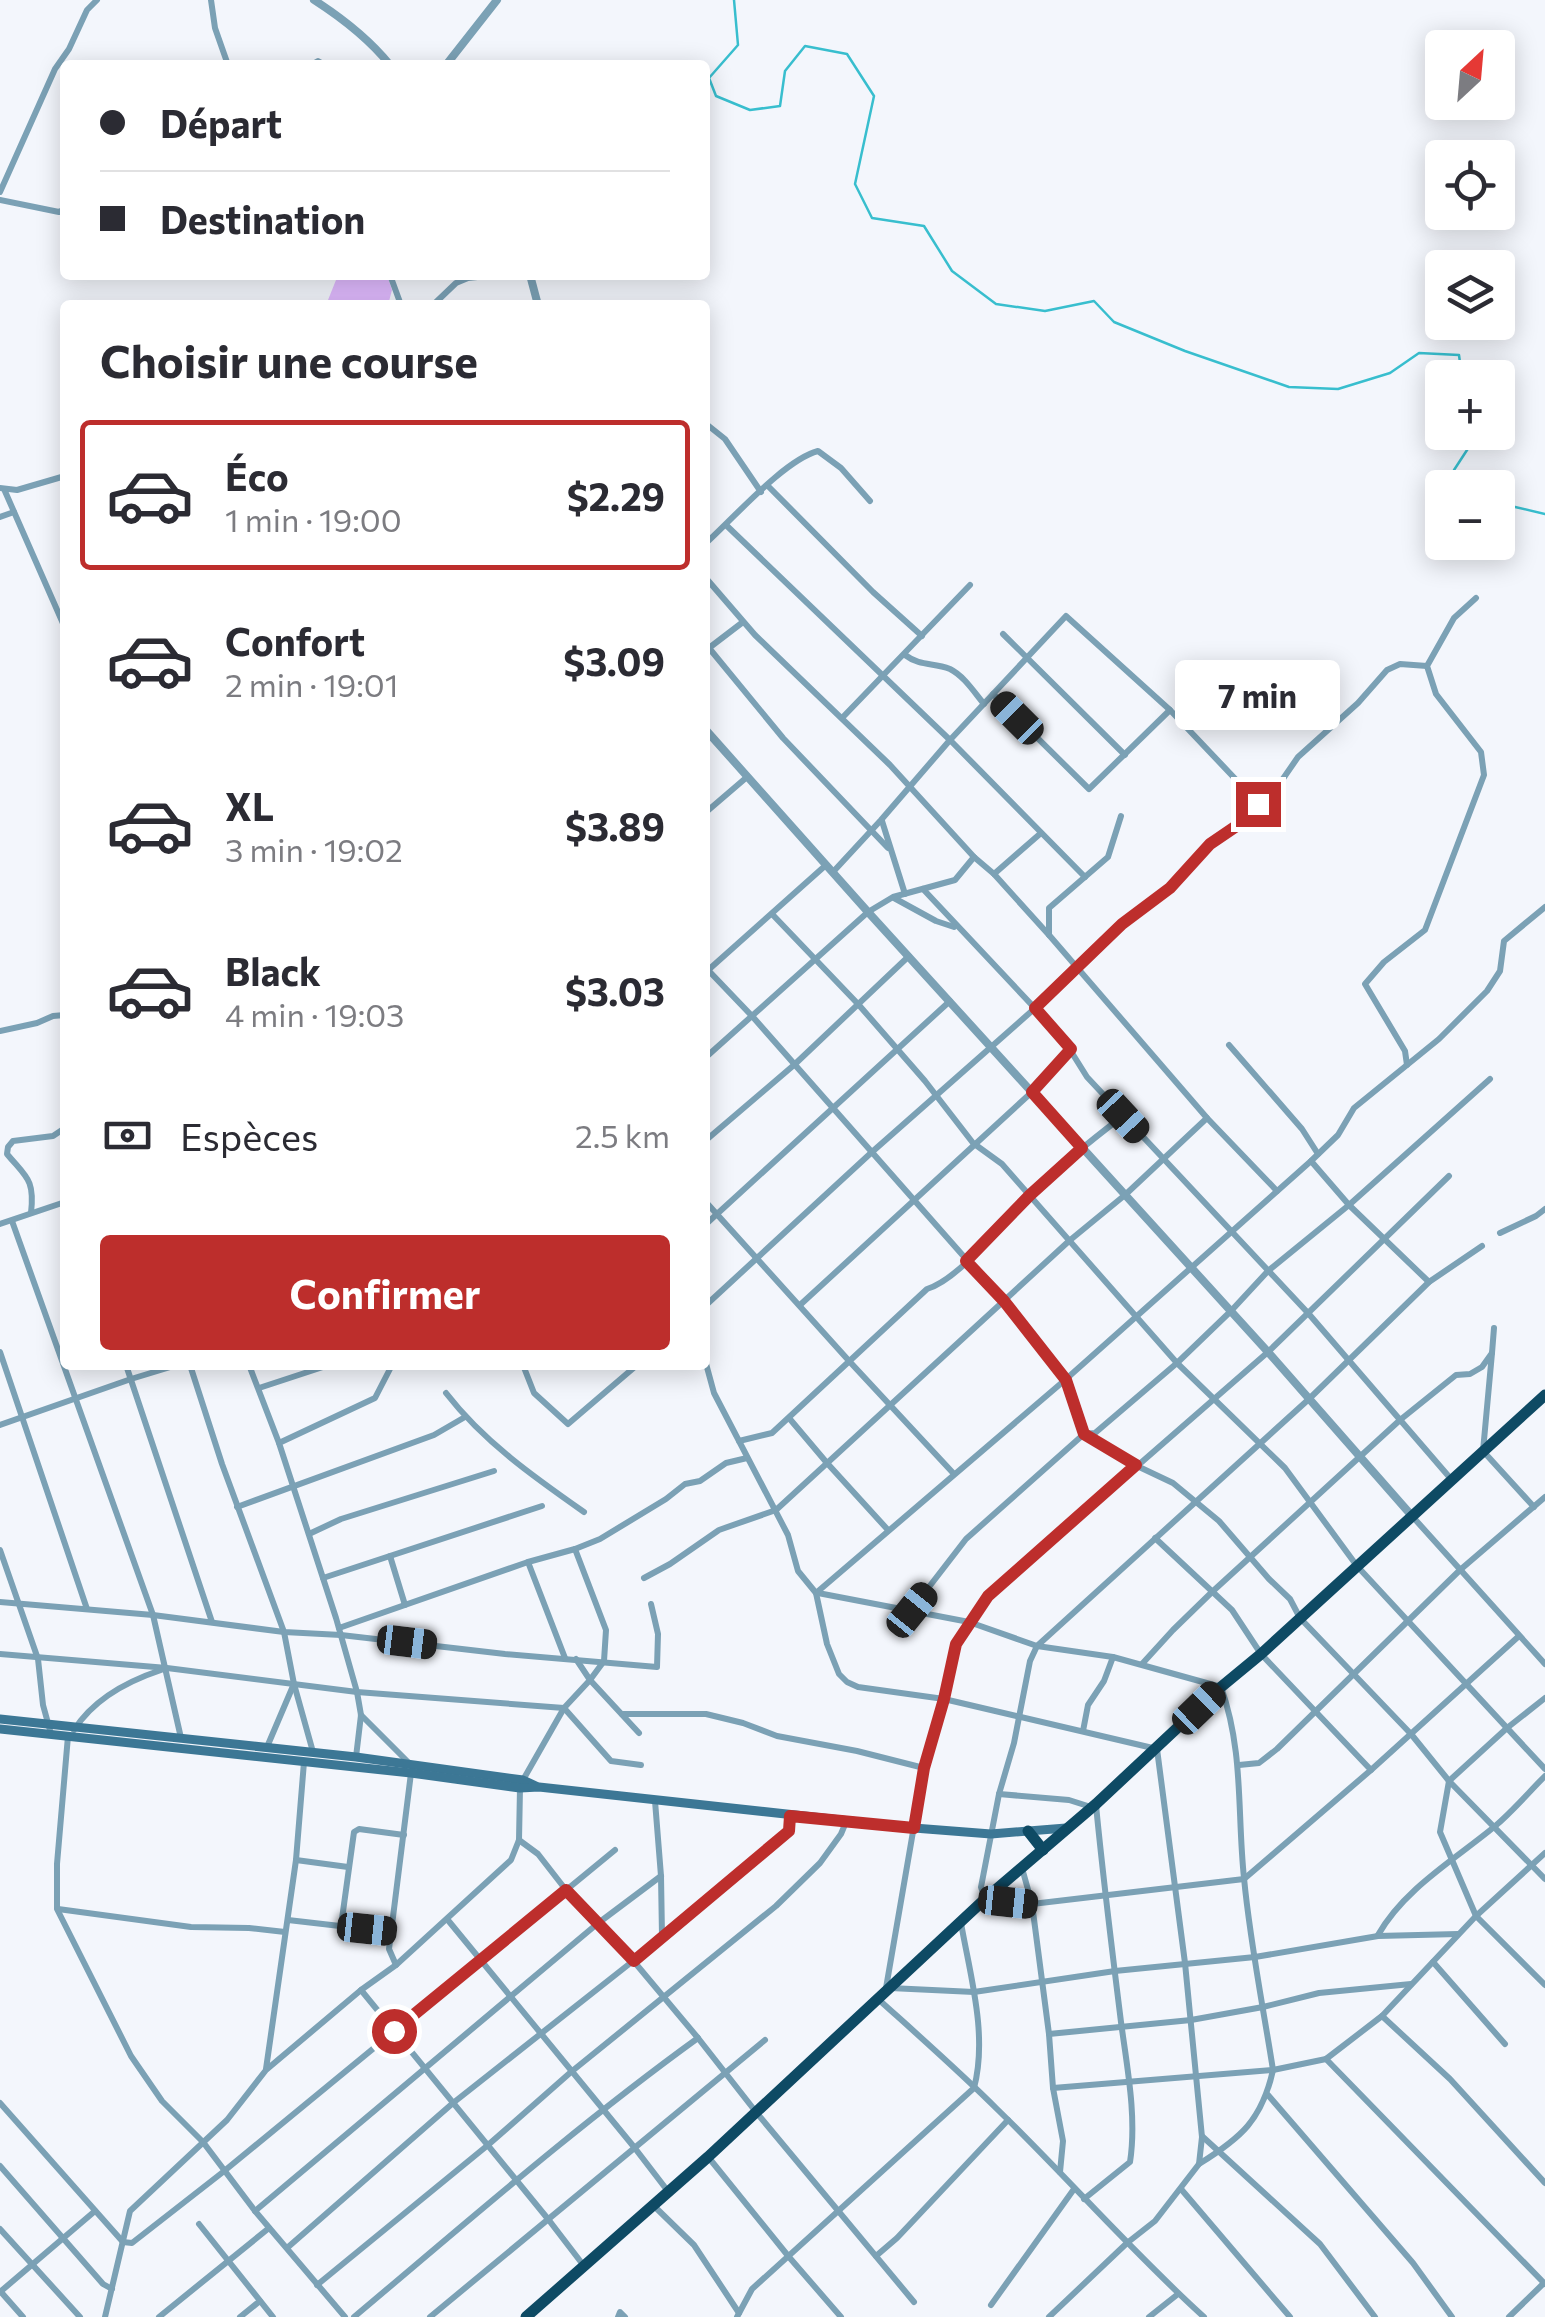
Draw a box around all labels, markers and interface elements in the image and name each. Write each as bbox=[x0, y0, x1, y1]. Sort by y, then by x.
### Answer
north arrow bbox=[1425, 30, 1515, 120]
map controls bbox=[1425, 30, 1515, 560]
text: Départ bbox=[160, 99, 282, 146]
button: locate bbox=[1425, 140, 1515, 230]
text: Destination bbox=[160, 195, 365, 242]
button: layers bbox=[1425, 250, 1515, 340]
text: Choisir une course bbox=[100, 332, 478, 387]
button: + bbox=[1425, 360, 1515, 450]
icon: car bbox=[105, 450, 195, 540]
text: Éco bbox=[225, 452, 289, 499]
button: − bbox=[1425, 470, 1515, 560]
text: $2.29 bbox=[567, 472, 665, 519]
text: 1 min · 19:00 bbox=[225, 499, 402, 539]
icon: car bbox=[105, 615, 195, 705]
text: Confort bbox=[225, 617, 365, 664]
text: $3.09 bbox=[563, 637, 665, 684]
callout: 7 min bbox=[1176, 659, 1340, 729]
text: 2 min · 19:01 bbox=[225, 664, 398, 704]
text: 7 min bbox=[1218, 675, 1297, 715]
car bbox=[985, 686, 1049, 750]
icon: car bbox=[105, 780, 195, 870]
text: XL bbox=[225, 782, 274, 829]
route end bbox=[1236, 782, 1281, 827]
text: $3.89 bbox=[565, 802, 665, 849]
text: 3 min · 19:02 bbox=[225, 829, 403, 869]
icon: car bbox=[105, 945, 195, 1035]
text: Black bbox=[225, 947, 321, 994]
text: $3.03 bbox=[565, 967, 665, 1014]
text: 4 min · 19:03 bbox=[225, 994, 404, 1034]
car bbox=[1092, 1084, 1154, 1148]
icon: cash bbox=[100, 1108, 155, 1163]
text: Espèces bbox=[180, 1112, 318, 1159]
text: 2.5 km bbox=[575, 1115, 670, 1155]
button: Confirmer bbox=[100, 1235, 670, 1350]
car bbox=[881, 1577, 943, 1643]
car bbox=[375, 1623, 439, 1661]
car bbox=[1167, 1676, 1231, 1740]
car bbox=[977, 1884, 1039, 1920]
car bbox=[336, 1911, 398, 1947]
route start bbox=[372, 2009, 417, 2054]

